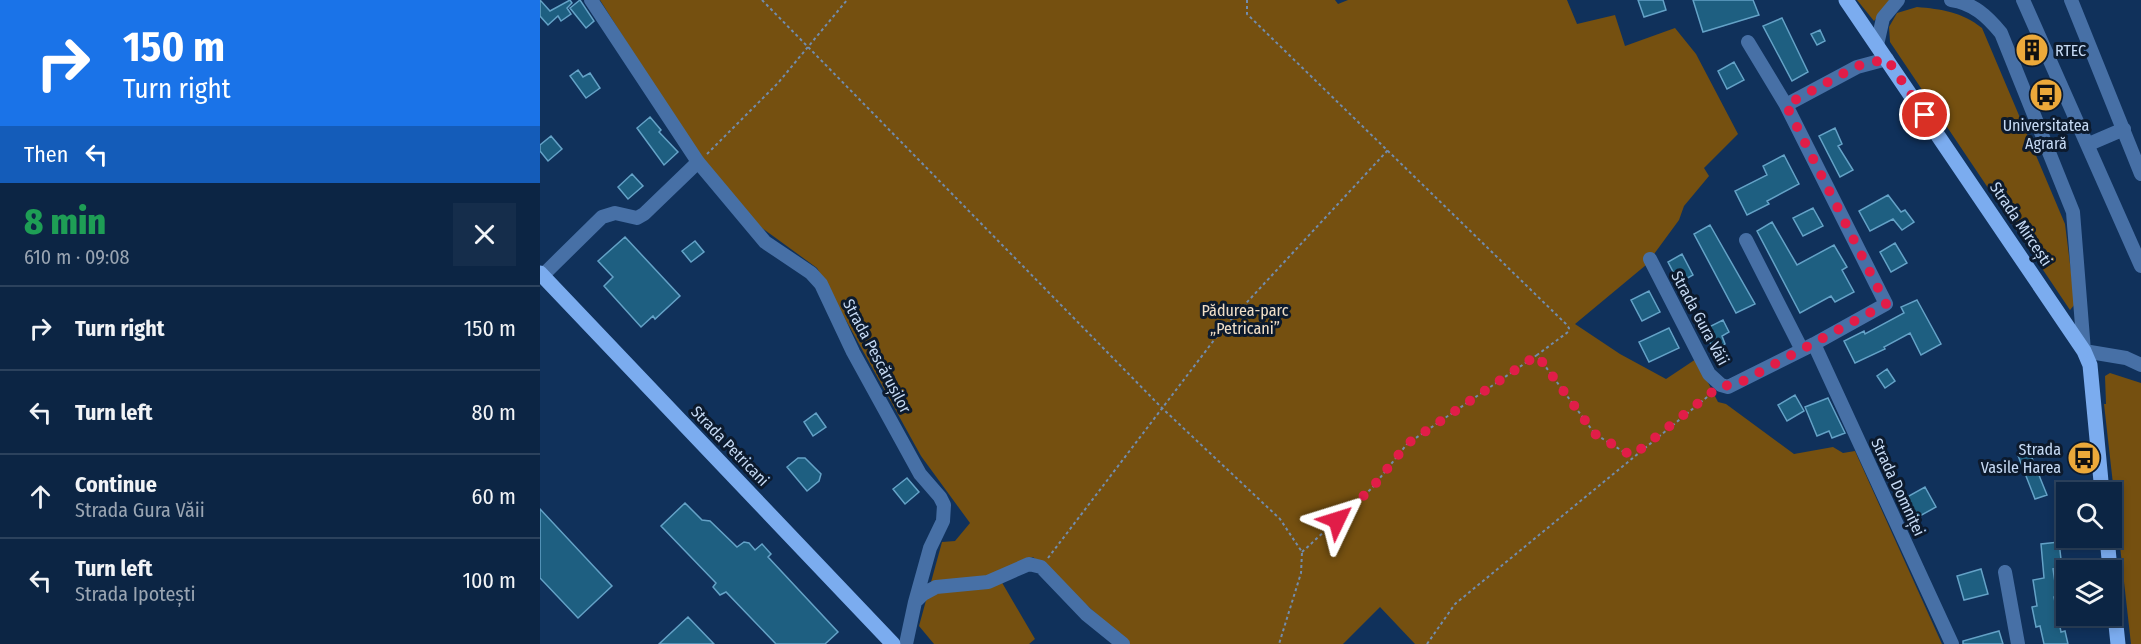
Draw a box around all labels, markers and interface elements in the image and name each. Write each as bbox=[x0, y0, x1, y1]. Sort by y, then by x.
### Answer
text: 150 m bbox=[123, 22, 225, 72]
icon: right bbox=[24, 24, 102, 102]
building icon: RTEC bbox=[2014, 32, 2050, 68]
place label: RTEC bbox=[2055, 41, 2086, 60]
text: Turn right bbox=[123, 73, 231, 105]
bus stop icon: Universitatea Agrară bbox=[2028, 77, 2064, 113]
pin bbox=[1899, 89, 1950, 140]
icon: arrive bbox=[1908, 98, 1941, 131]
place label: Universitatea Agrară bbox=[2003, 116, 2089, 153]
icon: left bbox=[80, 138, 113, 171]
text: Then bbox=[24, 141, 68, 168]
street label: Strada Mircești bbox=[1985, 178, 2056, 270]
text: 8 min bbox=[24, 200, 106, 244]
button: close bbox=[453, 203, 516, 266]
text: 610 m · 09:08 bbox=[24, 245, 130, 269]
street label: Strada Gura Văii bbox=[1667, 268, 1733, 368]
street label: Strada Pescărușilor bbox=[838, 296, 915, 417]
park label: Pădurea-parc „Petricani” bbox=[1202, 301, 1289, 338]
icon: right bbox=[24, 312, 57, 345]
text: Turn right bbox=[75, 315, 164, 342]
text: 150 m bbox=[464, 315, 516, 342]
icon: left bbox=[24, 396, 57, 429]
text: Turn left bbox=[75, 399, 153, 426]
text: 80 m bbox=[471, 399, 516, 426]
street label: Strada Petricani bbox=[687, 402, 773, 490]
street label: Strada Domniței bbox=[1866, 435, 1929, 539]
place label: Strada Vasile Harea bbox=[1981, 440, 2061, 477]
bus stop icon: Strada Vasile Harea bbox=[2066, 440, 2102, 476]
text: Continue bbox=[75, 471, 157, 498]
icon: ahead bbox=[24, 480, 57, 513]
map controls bbox=[2056, 482, 2122, 626]
button: search bbox=[2056, 482, 2122, 548]
text: 60 m bbox=[472, 483, 516, 510]
position arrow bbox=[1305, 488, 1369, 552]
text: Strada Gura Văii bbox=[75, 498, 205, 522]
text: Turn left bbox=[75, 555, 153, 582]
button: layers bbox=[2056, 560, 2122, 626]
icon: left bbox=[24, 564, 57, 597]
text: 100 m bbox=[462, 567, 516, 594]
text: Strada Ipotești bbox=[75, 582, 195, 606]

